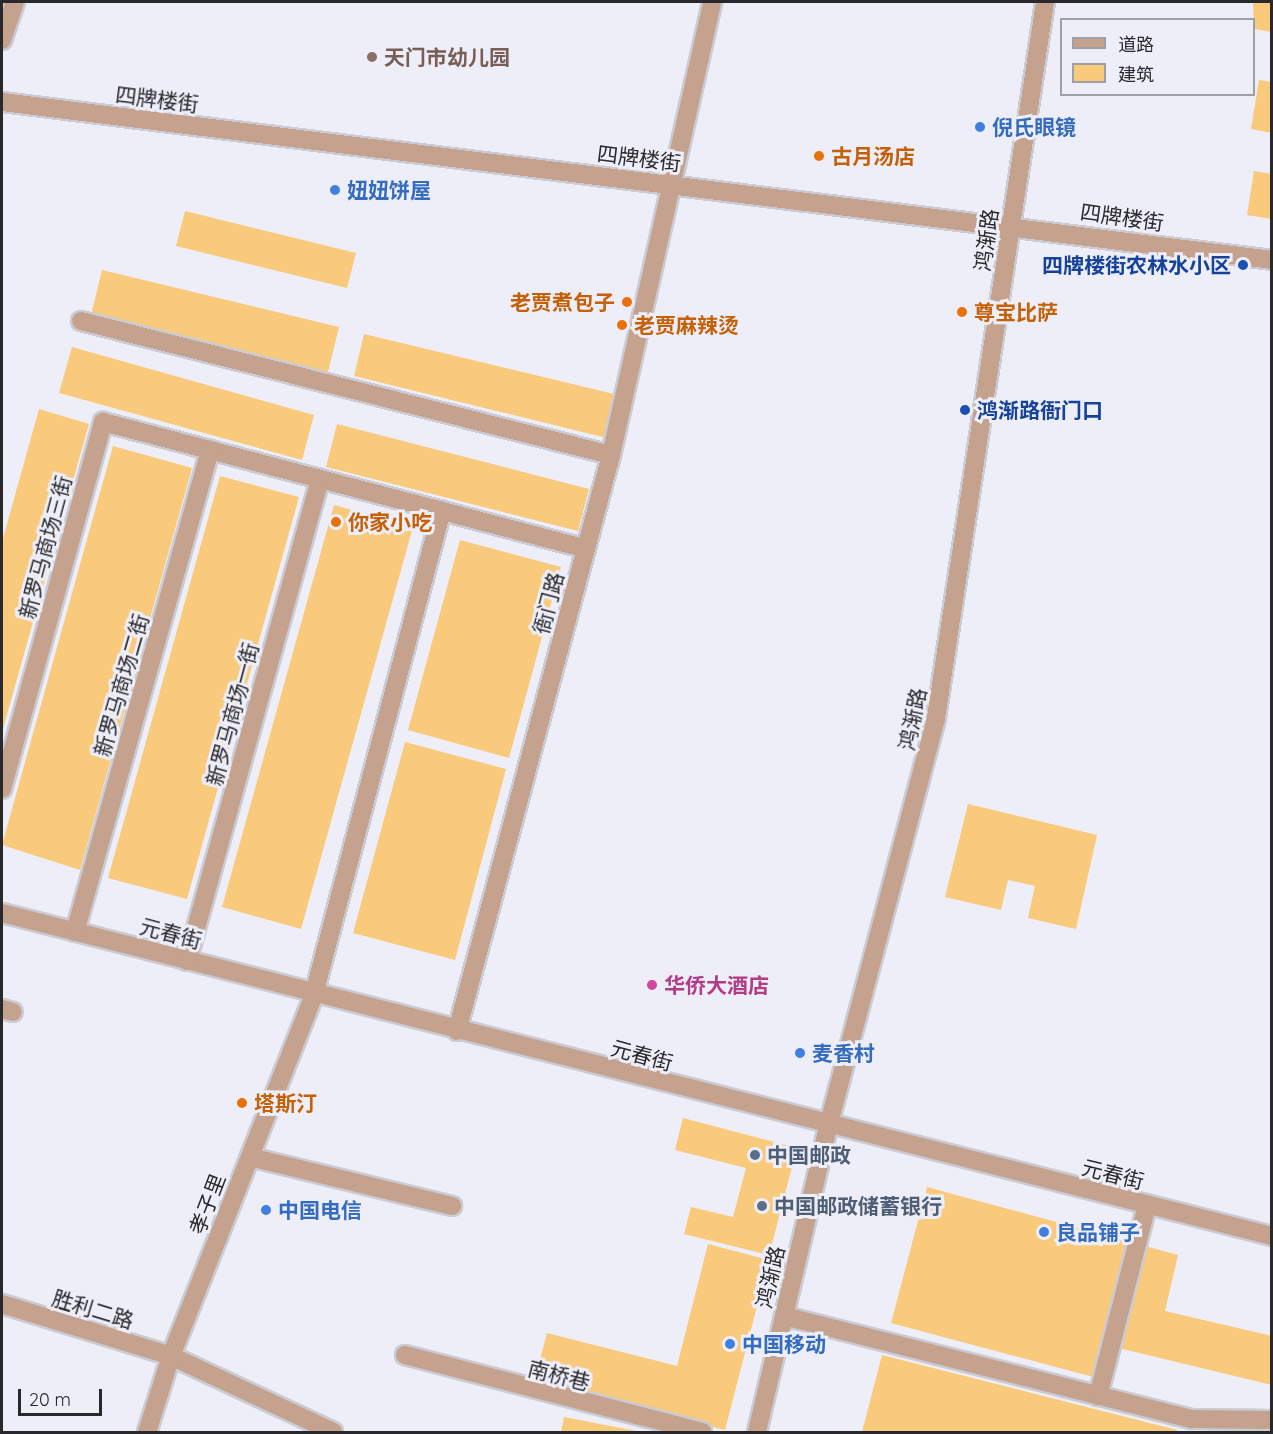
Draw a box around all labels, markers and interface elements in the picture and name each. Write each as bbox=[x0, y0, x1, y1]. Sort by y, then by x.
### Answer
legend bbox=[1060, 18, 1255, 96]
text: 道路 bbox=[1118, 33, 1154, 56]
place label: 天门市幼儿园 bbox=[384, 44, 510, 70]
marker: 天门市幼儿园 bbox=[365, 50, 379, 64]
text: 建筑 bbox=[1118, 63, 1154, 86]
street label: 四牌楼街 bbox=[114, 81, 200, 117]
place label: 倪氏眼镜 bbox=[992, 114, 1076, 140]
marker: 倪氏眼镜 bbox=[973, 120, 987, 134]
street label: 四牌楼街 bbox=[596, 140, 682, 176]
place label: 古月汤店 bbox=[831, 143, 915, 169]
marker: 古月汤店 bbox=[812, 149, 826, 163]
place label: 妞妞饼屋 bbox=[347, 177, 431, 203]
marker: 妞妞饼屋 bbox=[328, 183, 342, 197]
street label: 四牌楼街 bbox=[1079, 199, 1165, 235]
street label: 鸿渐路 bbox=[969, 207, 1003, 273]
place label: 四牌楼街农林水小区 bbox=[1042, 252, 1231, 278]
marker: 四牌楼街农林水小区 bbox=[1236, 258, 1250, 272]
place label: 老贾煮包子 bbox=[510, 289, 615, 315]
marker: 老贾煮包子 bbox=[620, 295, 634, 309]
place label: 尊宝比萨 bbox=[974, 299, 1058, 325]
marker: 尊宝比萨 bbox=[955, 305, 969, 319]
place label: 老贾麻辣烫 bbox=[634, 312, 739, 338]
marker: 老贾麻辣烫 bbox=[615, 318, 629, 332]
place label: 鸿渐路衙门口 bbox=[977, 397, 1103, 423]
marker: 鸿渐路衙门口 bbox=[958, 403, 972, 417]
street label: 新罗马商场三街 bbox=[14, 473, 76, 621]
place label: 你家小吃 bbox=[348, 509, 432, 535]
marker: 你家小吃 bbox=[329, 515, 343, 529]
street label: 衙门路 bbox=[528, 569, 568, 637]
street label: 新罗马商场二街 bbox=[89, 611, 153, 759]
street label: 新罗马商场一街 bbox=[201, 640, 263, 788]
street label: 鸿渐路 bbox=[893, 686, 931, 752]
street label: 元春街 bbox=[137, 913, 205, 953]
place label: 华侨大酒店 bbox=[664, 972, 769, 998]
marker: 华侨大酒店 bbox=[645, 978, 659, 992]
street label: 元春街 bbox=[608, 1035, 676, 1075]
place label: 麦香村 bbox=[812, 1040, 875, 1066]
marker: 麦香村 bbox=[793, 1046, 807, 1060]
place label: 塔斯汀 bbox=[254, 1090, 317, 1116]
marker: 塔斯汀 bbox=[235, 1096, 249, 1110]
place label: 中国邮政 bbox=[767, 1142, 851, 1168]
marker: 中国邮政 bbox=[748, 1148, 762, 1162]
street label: 元春街 bbox=[1079, 1154, 1147, 1194]
street label: 孝子里 bbox=[184, 1170, 230, 1238]
place label: 中国邮政储蓄银行 bbox=[774, 1193, 942, 1219]
place label: 中国电信 bbox=[278, 1197, 362, 1223]
marker: 中国邮政储蓄银行 bbox=[755, 1199, 769, 1213]
marker: 中国电信 bbox=[259, 1203, 273, 1217]
place label: 良品铺子 bbox=[1056, 1219, 1140, 1245]
marker: 良品铺子 bbox=[1037, 1225, 1051, 1239]
street label: 鸿渐路 bbox=[751, 1243, 789, 1311]
street label: 胜利二路 bbox=[49, 1285, 137, 1333]
place label: 中国移动 bbox=[742, 1331, 826, 1357]
marker: 中国移动 bbox=[723, 1337, 737, 1351]
street label: 南桥巷 bbox=[525, 1355, 593, 1395]
scale bar bbox=[21, 1377, 105, 1415]
text: 20 m bbox=[29, 1388, 71, 1411]

